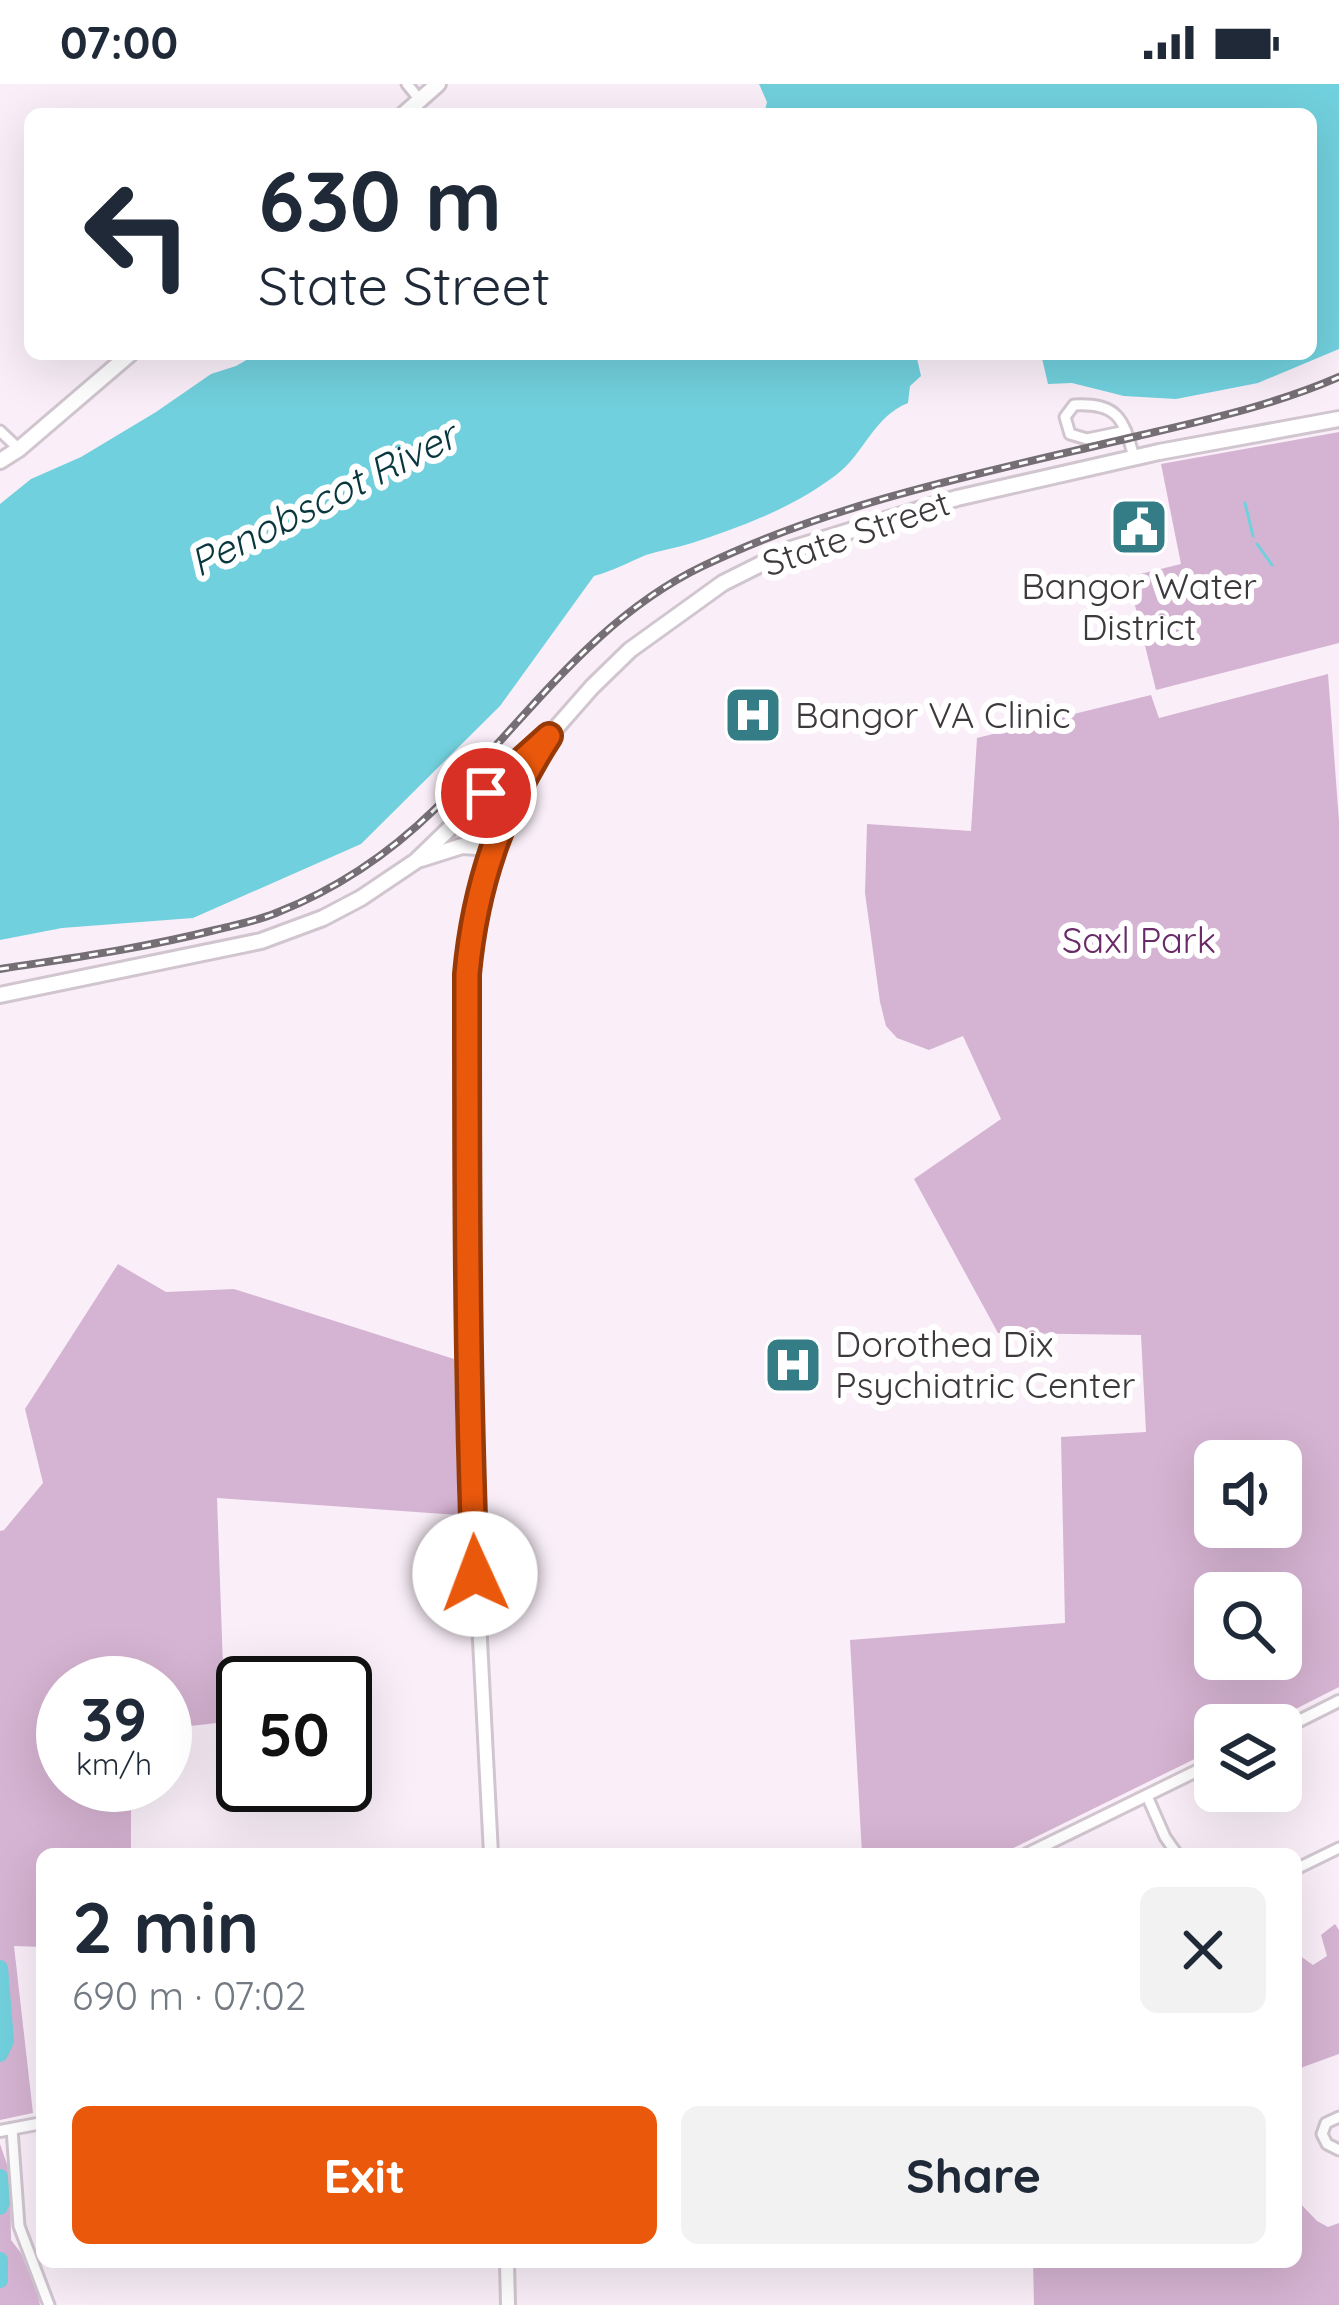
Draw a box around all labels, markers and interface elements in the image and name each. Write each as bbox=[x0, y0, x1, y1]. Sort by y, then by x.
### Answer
text: 07:00 bbox=[60, 14, 178, 70]
text: 630 m bbox=[258, 147, 502, 252]
icon: left bbox=[60, 156, 216, 312]
text: State Street bbox=[258, 251, 550, 319]
water label: Penobscot River bbox=[181, 408, 469, 587]
street label: State Street bbox=[756, 480, 955, 586]
public building icon: Bangor Water District bbox=[1108, 496, 1170, 558]
place label: Bangor Water District bbox=[1021, 563, 1257, 649]
hospital icon: Bangor VA Clinic bbox=[722, 684, 784, 746]
place label: Bangor VA Clinic bbox=[795, 692, 1071, 737]
pin bbox=[435, 742, 537, 844]
icon: arrive bbox=[453, 760, 519, 826]
park label: Saxl Park bbox=[1062, 917, 1216, 962]
place label: Dorothea Dix Psychiatric Center bbox=[835, 1321, 1135, 1407]
hospital icon: Dorothea Dix Psychiatric Center bbox=[762, 1334, 824, 1396]
map controls bbox=[1194, 1440, 1302, 1812]
button: sound bbox=[1194, 1440, 1302, 1548]
position arrow bbox=[412, 1511, 538, 1637]
button: search bbox=[1194, 1572, 1302, 1680]
speed limit sign: 50 bbox=[216, 1656, 372, 1812]
text: 39 bbox=[81, 1681, 147, 1756]
button: layers bbox=[1194, 1704, 1302, 1812]
text: km/h bbox=[76, 1745, 152, 1783]
text: 2 min bbox=[72, 1881, 259, 1971]
button: close bbox=[1140, 1887, 1266, 2013]
text: 690 m · 07:02 bbox=[72, 1971, 306, 2020]
button: Exit bbox=[72, 2106, 657, 2244]
button: Share bbox=[681, 2106, 1266, 2244]

